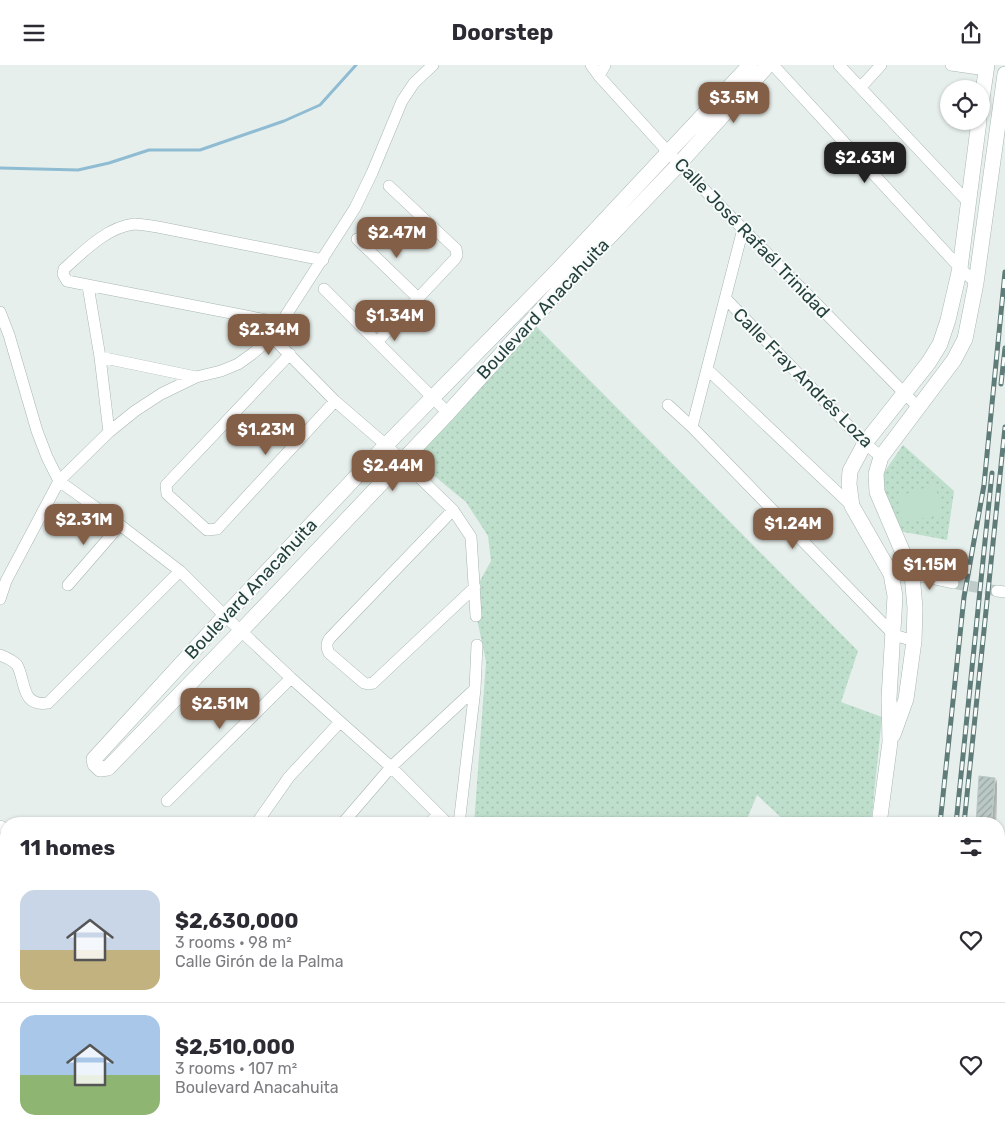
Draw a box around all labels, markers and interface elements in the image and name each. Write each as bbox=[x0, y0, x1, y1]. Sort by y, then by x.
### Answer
icon: menu bbox=[20, 19, 48, 47]
text: Doorstep bbox=[452, 19, 553, 46]
icon: share bbox=[957, 19, 985, 47]
map controls bbox=[940, 80, 990, 130]
button: locate bbox=[940, 80, 990, 130]
pin: $3.5M bbox=[699, 82, 769, 124]
text: $3.5M bbox=[709, 88, 759, 107]
pin: $2.63M bbox=[824, 141, 906, 184]
text: $2.63M bbox=[835, 148, 895, 167]
street label: Calle José Rafaél Trinidad bbox=[670, 153, 834, 323]
pin: $2.47M bbox=[356, 217, 438, 259]
text: $2.47M bbox=[368, 223, 426, 242]
street label: Boulevard Anacahuita bbox=[472, 234, 614, 384]
pin: $1.34M bbox=[354, 299, 436, 342]
street label: Calle Fray Andrés Loza bbox=[729, 304, 877, 452]
text: $1.34M bbox=[366, 306, 424, 325]
pin: $2.34M bbox=[228, 313, 310, 356]
text: $2.34M bbox=[239, 320, 299, 339]
pin: $1.23M bbox=[225, 413, 307, 456]
text: $1.23M bbox=[237, 420, 295, 439]
pin: $2.44M bbox=[352, 449, 434, 492]
text: $2.44M bbox=[363, 456, 423, 475]
pin: $2.31M bbox=[43, 503, 125, 546]
pin: $1.24M bbox=[752, 507, 834, 550]
text: $2.31M bbox=[55, 510, 113, 529]
street label: Boulevard Anacahuita bbox=[180, 514, 322, 664]
text: $1.24M bbox=[764, 514, 822, 533]
pin: $1.15M bbox=[889, 549, 971, 591]
text: $1.15M bbox=[903, 555, 957, 574]
pin: $2.51M bbox=[179, 687, 261, 730]
text: $2.51M bbox=[191, 694, 249, 713]
icon: filters bbox=[957, 833, 985, 861]
text: 11 homes bbox=[20, 835, 115, 860]
text: $2,630,000 bbox=[175, 908, 299, 933]
icon: home bbox=[60, 910, 120, 970]
icon: heart bbox=[957, 926, 985, 954]
text: 3 rooms · 98 m² bbox=[175, 933, 292, 952]
text: Calle Girón de la Palma bbox=[175, 952, 344, 971]
text: $2,510,000 bbox=[175, 1034, 295, 1059]
icon: home bbox=[60, 1035, 120, 1095]
icon: heart bbox=[957, 1051, 985, 1079]
text: 3 rooms · 107 m² bbox=[175, 1059, 297, 1078]
text: Boulevard Anacahuita bbox=[175, 1078, 339, 1097]

